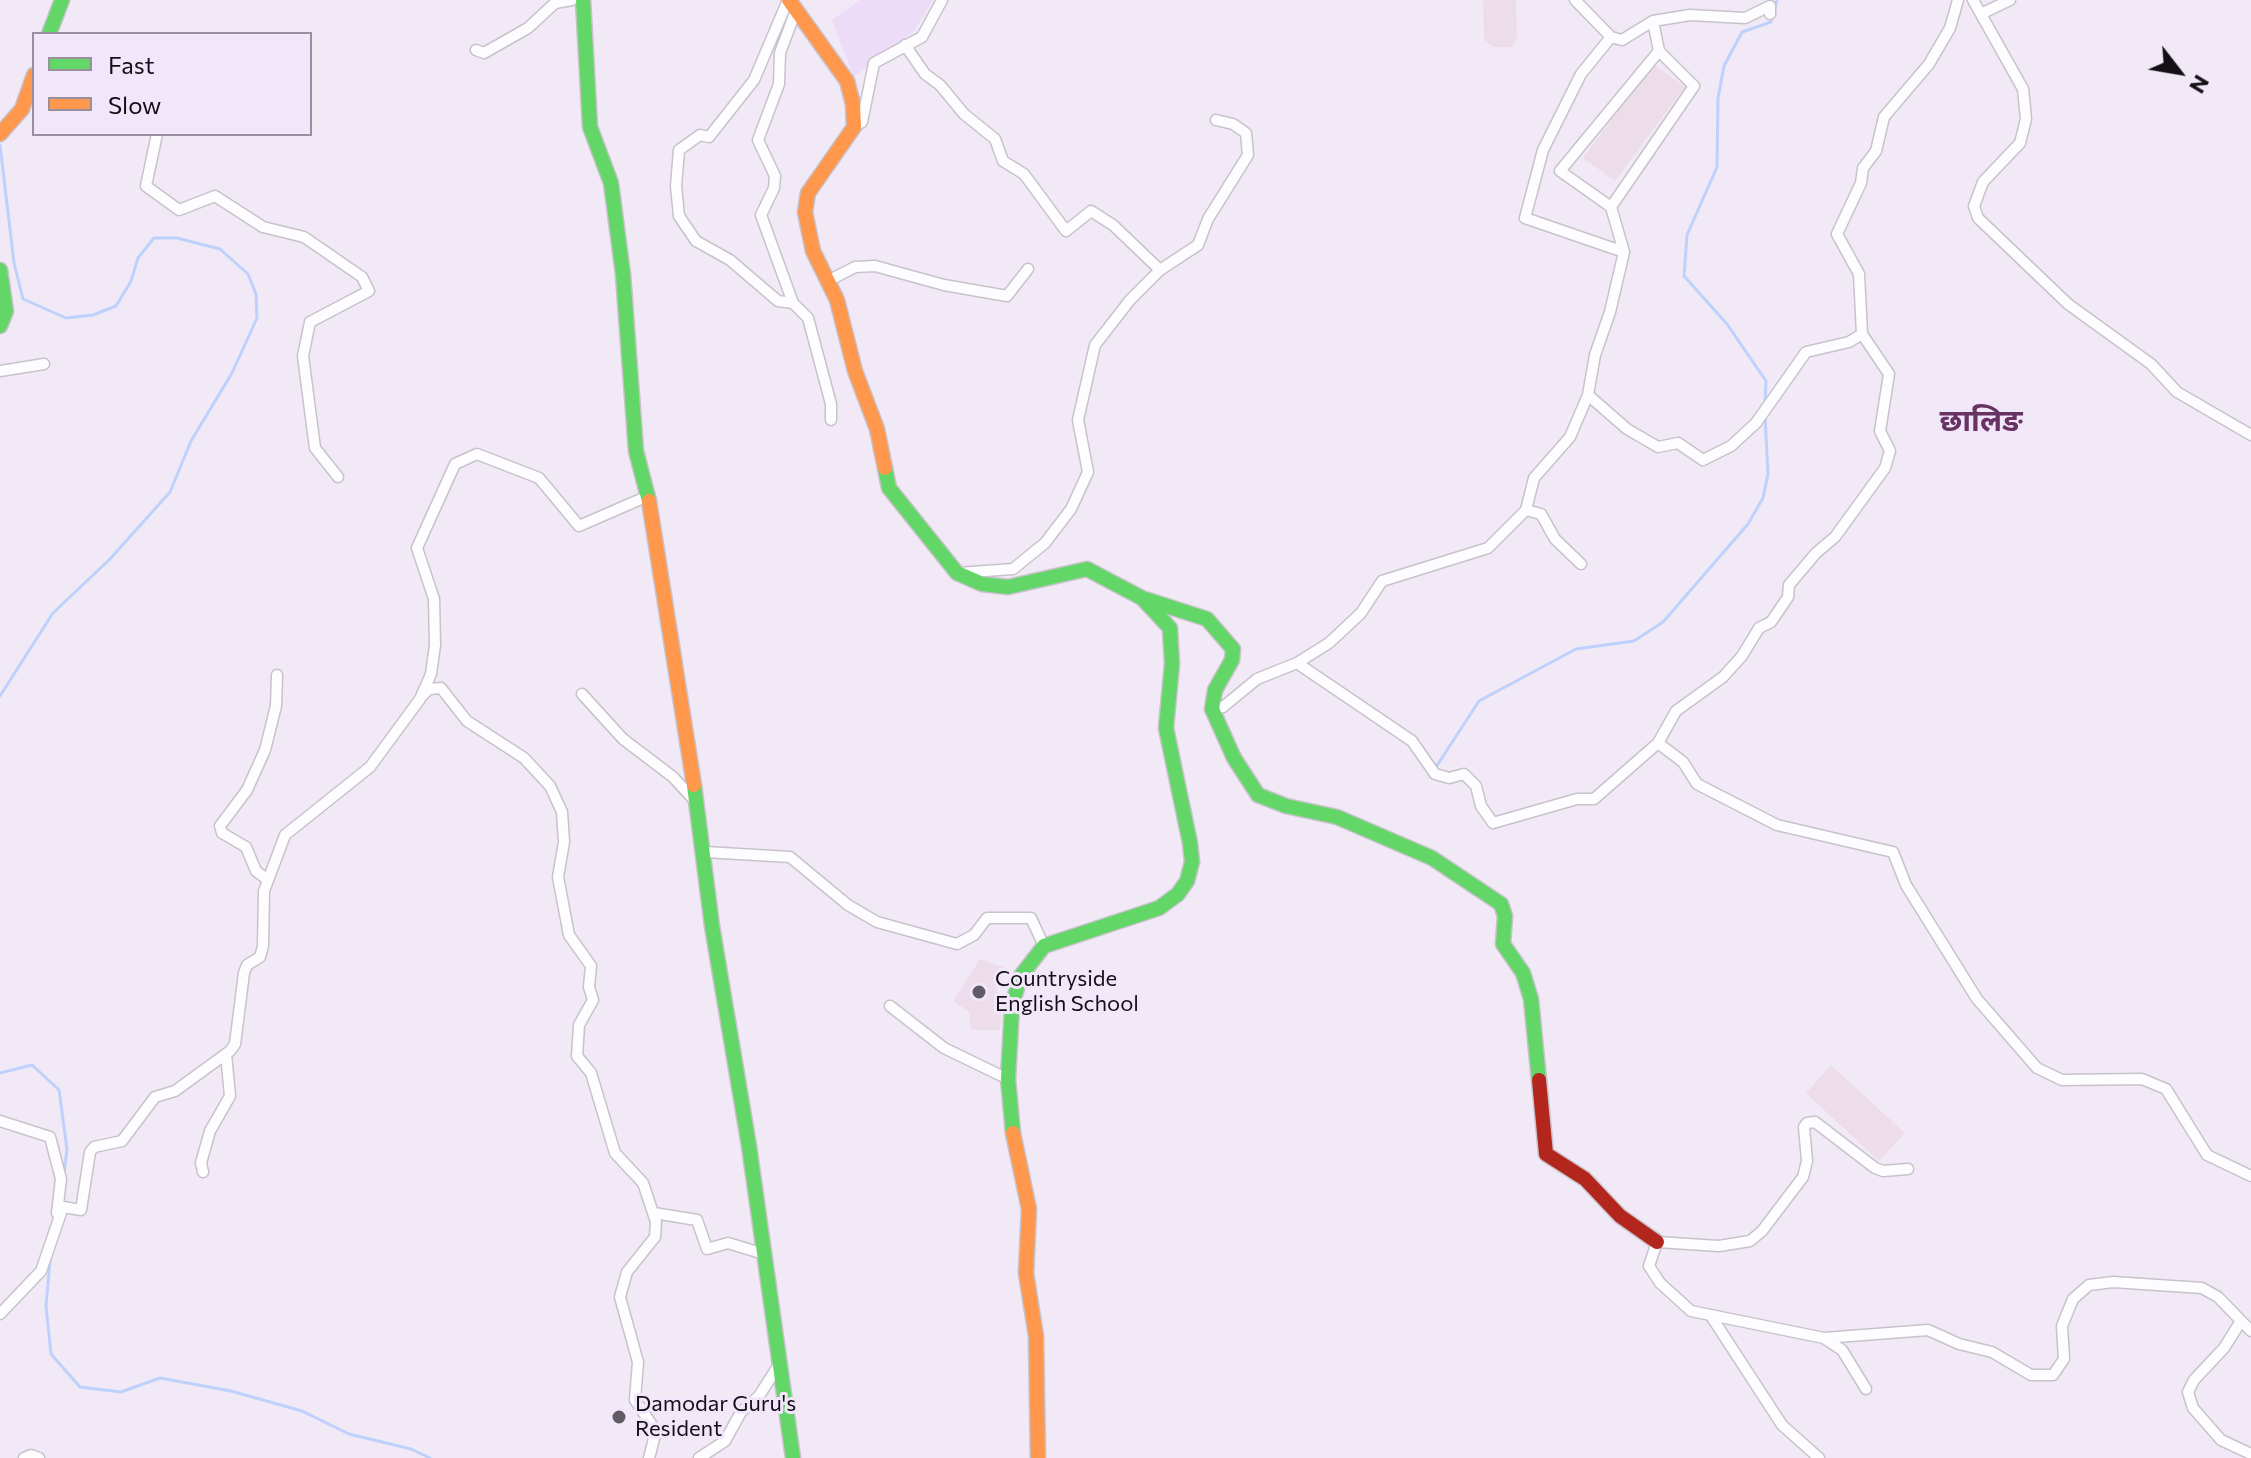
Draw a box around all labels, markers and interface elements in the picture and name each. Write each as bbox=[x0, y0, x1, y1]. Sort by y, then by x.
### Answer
legend bbox=[32, 32, 312, 136]
north arrow bbox=[2139, 32, 2219, 112]
text: Fast bbox=[108, 50, 155, 79]
text: N bbox=[2184, 71, 2216, 99]
text: Slow bbox=[108, 90, 161, 119]
district label: छालिङ bbox=[1940, 403, 2022, 439]
place label: Countryside English School bbox=[995, 966, 1139, 1018]
marker: Countryside English School bbox=[970, 983, 988, 1001]
place label: Damodar Guru's Resident bbox=[635, 1391, 796, 1442]
marker: Damodar Guru's Resident bbox=[610, 1408, 628, 1426]

